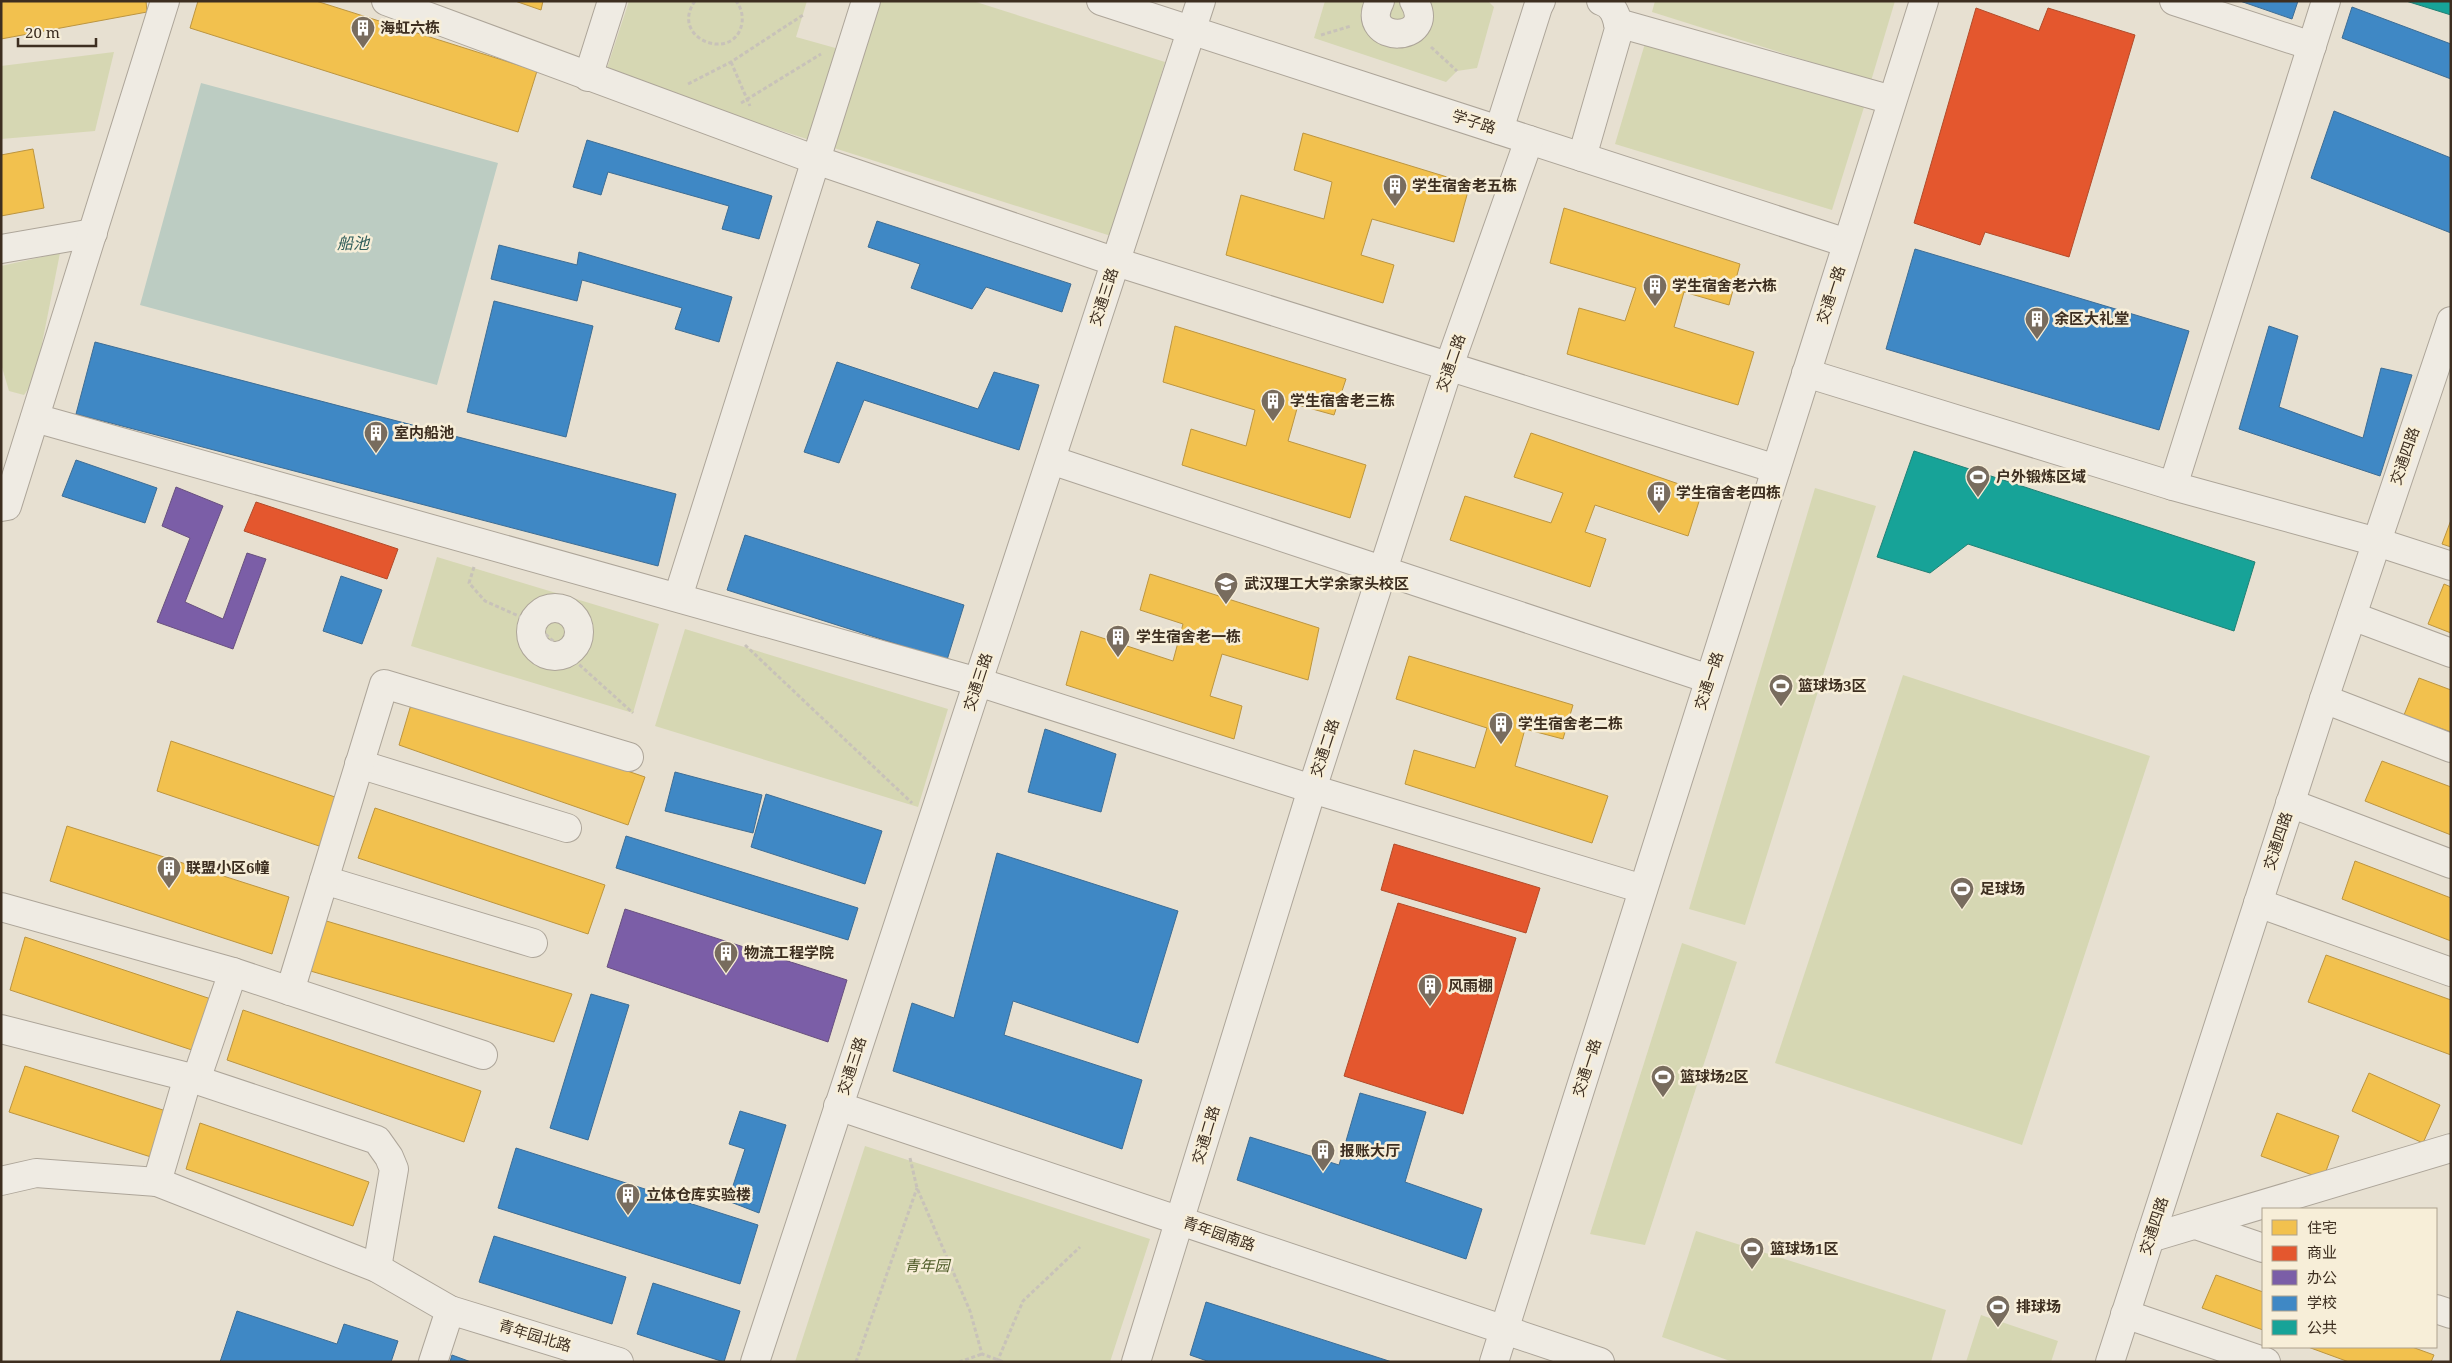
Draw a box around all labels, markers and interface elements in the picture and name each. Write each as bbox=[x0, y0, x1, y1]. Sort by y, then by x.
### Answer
scale bar bbox=[18, 15, 95, 47]
building icon: 海虹六栋 bbox=[350, 15, 376, 49]
place label: 海虹六栋 bbox=[380, 17, 440, 37]
text: 20 m bbox=[25, 22, 60, 42]
street label: 学子路 bbox=[1450, 105, 1499, 138]
building icon: 学生宿舍老五栋 bbox=[1382, 173, 1408, 207]
place label: 学生宿舍老五栋 bbox=[1412, 175, 1517, 195]
water label: 船池 bbox=[337, 232, 371, 254]
street label: 交通一路 bbox=[1811, 263, 1849, 326]
street label: 交通三路 bbox=[1084, 265, 1122, 328]
building icon: 学生宿舍老六栋 bbox=[1642, 273, 1668, 307]
place label: 学生宿舍老六栋 bbox=[1672, 275, 1777, 295]
building icon: 余区大礼堂 bbox=[2024, 306, 2050, 340]
place label: 余区大礼堂 bbox=[2054, 308, 2129, 328]
street label: 交通二路 bbox=[1431, 331, 1469, 394]
building icon: 学生宿舍老三栋 bbox=[1260, 388, 1286, 422]
place label: 学生宿舍老三栋 bbox=[1290, 390, 1395, 410]
building icon: 室内船池 bbox=[363, 420, 389, 454]
place label: 室内船池 bbox=[394, 422, 454, 442]
street label: 交通四路 bbox=[2385, 424, 2423, 487]
sports icon: 户外锻炼区域 bbox=[1965, 464, 1991, 498]
place label: 户外锻炼区域 bbox=[1996, 466, 2086, 486]
building icon: 学生宿舍老四栋 bbox=[1646, 480, 1672, 514]
place label: 学生宿舍老四栋 bbox=[1676, 482, 1781, 502]
school or university icon: 武汉理工大学余家头校区 bbox=[1213, 571, 1239, 605]
place label: 武汉理工大学余家头校区 bbox=[1244, 573, 1409, 593]
building icon: 学生宿舍老一栋 bbox=[1105, 624, 1131, 658]
place label: 学生宿舍老一栋 bbox=[1136, 626, 1241, 646]
street label: 交通一路 bbox=[1689, 649, 1727, 712]
street label: 交通三路 bbox=[958, 650, 996, 713]
sports icon: 篮球场3区 bbox=[1768, 673, 1794, 707]
place label: 篮球场3区 bbox=[1798, 675, 1866, 695]
building icon: 学生宿舍老二栋 bbox=[1488, 711, 1514, 745]
place label: 学生宿舍老二栋 bbox=[1518, 713, 1623, 733]
street label: 交通二路 bbox=[1305, 716, 1343, 779]
street label: 交通四路 bbox=[2258, 809, 2296, 872]
building icon: 联盟小区6幢 bbox=[156, 855, 182, 889]
place label: 联盟小区6幢 bbox=[186, 857, 269, 877]
sports icon: 足球场 bbox=[1949, 876, 1975, 910]
place label: 足球场 bbox=[1980, 878, 2025, 898]
building icon: 物流工程学院 bbox=[713, 940, 739, 974]
place label: 物流工程学院 bbox=[744, 942, 834, 962]
building icon: 风雨棚 bbox=[1417, 973, 1443, 1007]
place label: 风雨棚 bbox=[1448, 975, 1493, 995]
street label: 交通三路 bbox=[832, 1034, 870, 1097]
street label: 交通一路 bbox=[1567, 1036, 1605, 1099]
sports icon: 篮球场2区 bbox=[1650, 1064, 1676, 1098]
place label: 篮球场2区 bbox=[1680, 1066, 1748, 1086]
street label: 交通二路 bbox=[1187, 1103, 1223, 1166]
building icon: 报账大厅 bbox=[1310, 1138, 1336, 1172]
place label: 报账大厅 bbox=[1340, 1140, 1400, 1160]
building icon: 立体仓库实验楼 bbox=[615, 1182, 641, 1216]
place label: 立体仓库实验楼 bbox=[646, 1184, 751, 1204]
street label: 交通四路 bbox=[2134, 1194, 2172, 1257]
legend bbox=[2262, 1208, 2437, 1348]
street label: 青年园南路 bbox=[1181, 1211, 1258, 1255]
text: 住宅 bbox=[2307, 1217, 2337, 1237]
sports icon: 篮球场1区 bbox=[1739, 1236, 1765, 1270]
place label: 篮球场1区 bbox=[1770, 1238, 1838, 1258]
text: 商业 bbox=[2307, 1242, 2337, 1262]
park label: 青年园 bbox=[904, 1255, 951, 1275]
text: 办公 bbox=[2307, 1267, 2337, 1287]
text: 学校 bbox=[2307, 1292, 2337, 1312]
sports icon: 排球场 bbox=[1985, 1294, 2011, 1328]
place label: 排球场 bbox=[2016, 1296, 2061, 1316]
street label: 青年园北路 bbox=[496, 1315, 574, 1356]
text: 公共 bbox=[2307, 1317, 2337, 1337]

